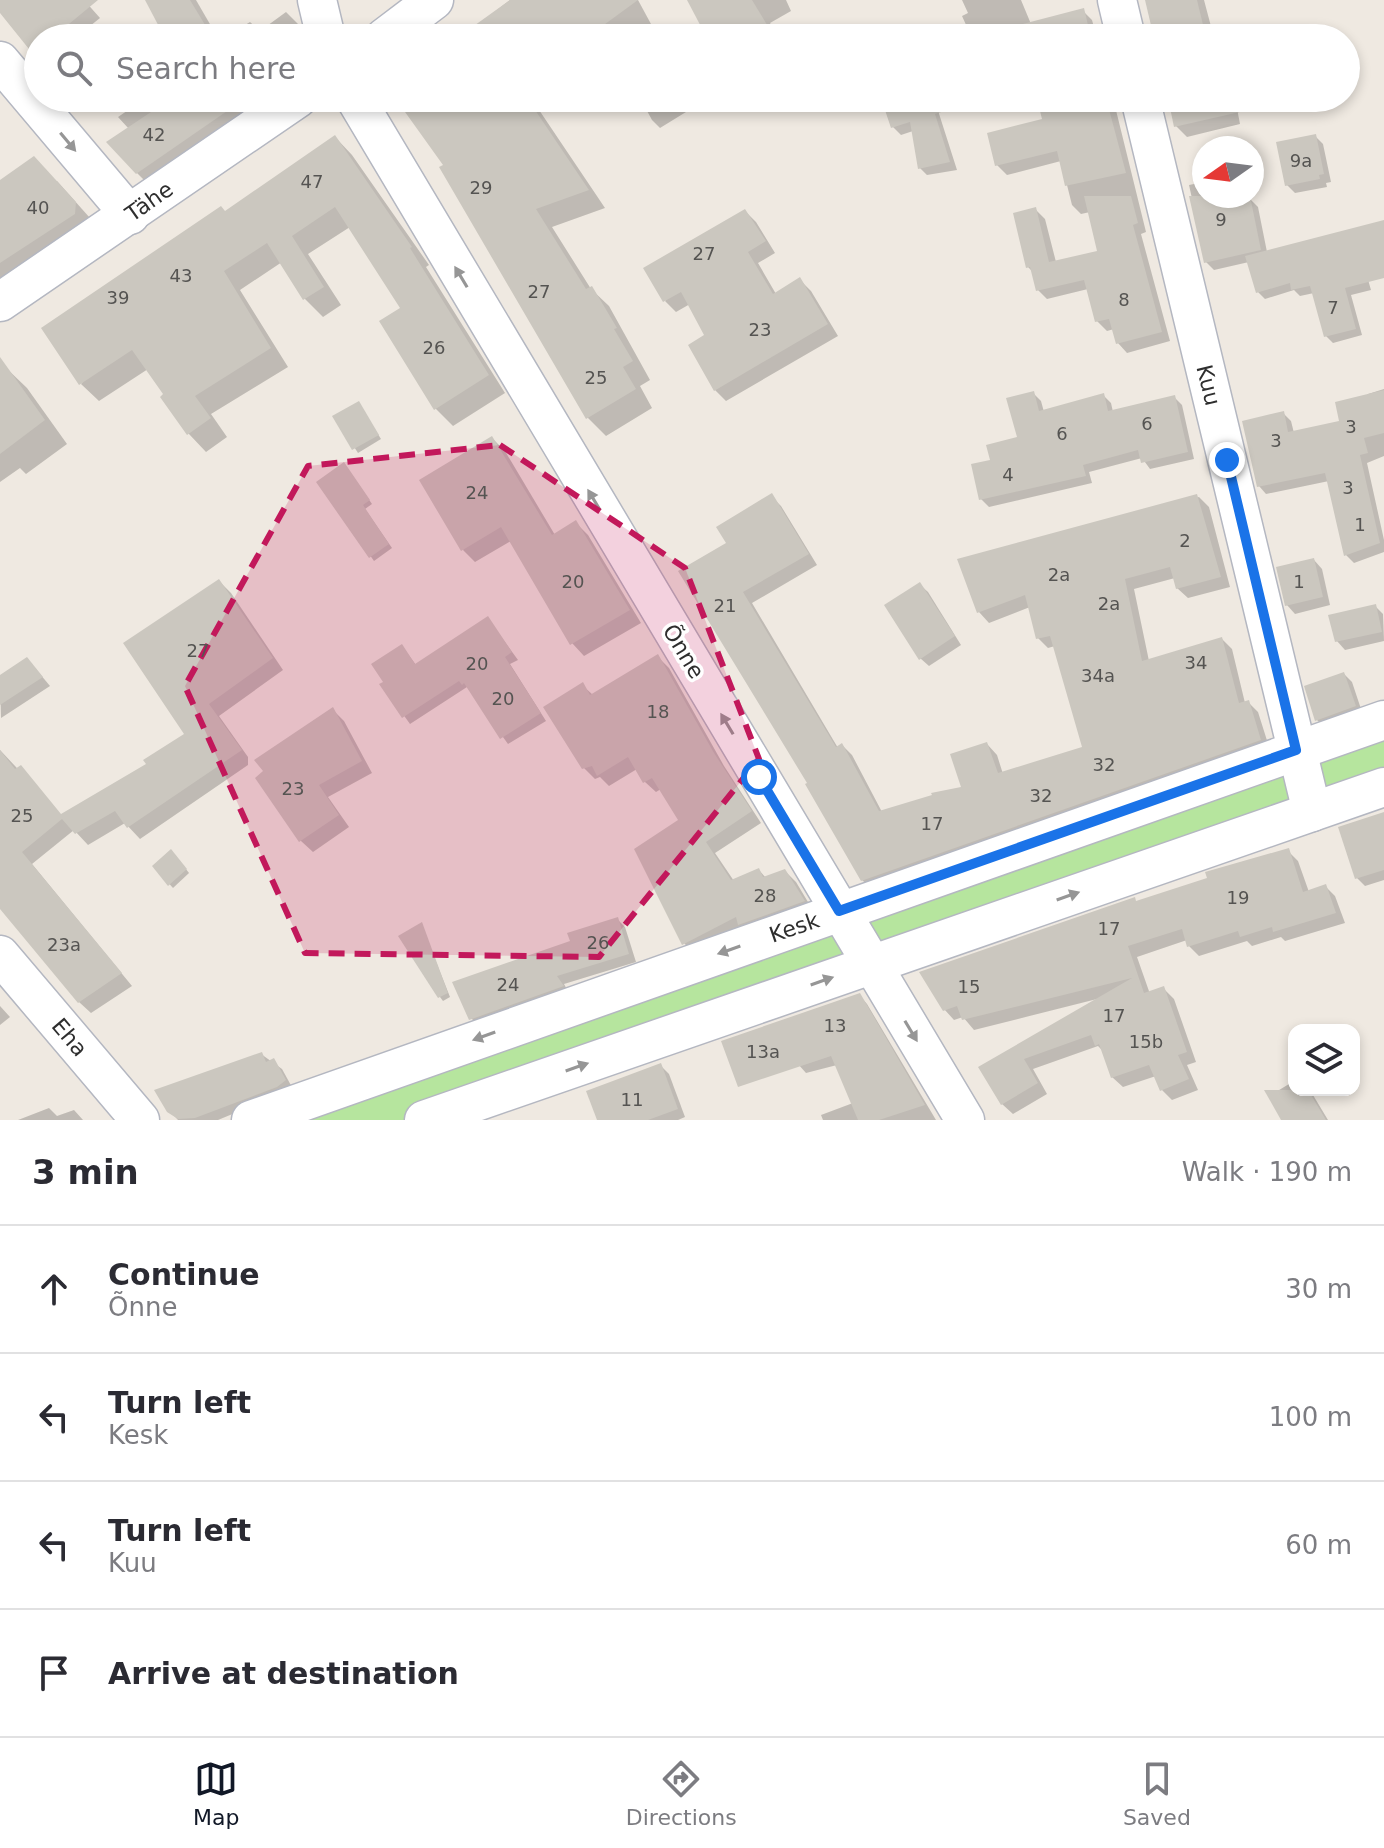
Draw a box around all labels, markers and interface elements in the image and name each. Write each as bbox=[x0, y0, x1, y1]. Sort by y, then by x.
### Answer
search box bbox=[24, 24, 1360, 112]
icon: search bbox=[52, 46, 96, 90]
text: Search here bbox=[116, 51, 296, 86]
house number: 42 bbox=[143, 124, 165, 145]
one-way arrow bbox=[59, 131, 76, 151]
north arrow bbox=[1192, 136, 1264, 208]
house number: 9a bbox=[1290, 150, 1312, 171]
house number: 47 bbox=[301, 171, 323, 192]
street label: Tähe bbox=[120, 176, 178, 227]
house number: 29 bbox=[470, 177, 492, 198]
house number: 40 bbox=[27, 197, 49, 218]
house number: 9 bbox=[1215, 209, 1227, 230]
house number: 27 bbox=[693, 243, 715, 264]
house number: 43 bbox=[170, 265, 192, 286]
one-way arrow bbox=[454, 266, 468, 288]
house number: 27 bbox=[528, 281, 550, 302]
house number: 39 bbox=[107, 287, 129, 308]
house number: 8 bbox=[1118, 289, 1130, 310]
house number: 7 bbox=[1327, 297, 1339, 318]
house number: 23 bbox=[749, 319, 771, 340]
house number: 26 bbox=[423, 337, 445, 358]
street label: Kuu bbox=[1191, 362, 1226, 408]
house number: 25 bbox=[585, 367, 607, 388]
house number: 6 bbox=[1141, 413, 1153, 434]
house number: 3 bbox=[1345, 416, 1357, 437]
house number: 6 bbox=[1056, 423, 1068, 444]
house number: 3 bbox=[1270, 430, 1282, 451]
route end bbox=[1209, 442, 1245, 478]
house number: 4 bbox=[1002, 464, 1014, 485]
house number: 3 bbox=[1342, 477, 1354, 498]
house number: 24 bbox=[466, 482, 488, 503]
one-way arrow bbox=[587, 489, 601, 511]
house number: 1 bbox=[1354, 514, 1366, 535]
house number: 2 bbox=[1179, 530, 1191, 551]
house number: 2a bbox=[1048, 564, 1070, 585]
house number: 20 bbox=[562, 571, 584, 592]
house number: 1 bbox=[1293, 571, 1305, 592]
house number: 2a bbox=[1098, 593, 1120, 614]
house number: 21 bbox=[714, 595, 736, 616]
street label: Õnne bbox=[658, 619, 710, 683]
house number: 27 bbox=[187, 640, 209, 661]
house number: 34 bbox=[1185, 652, 1207, 673]
house number: 20 bbox=[466, 653, 488, 674]
house number: 34a bbox=[1081, 665, 1115, 686]
house number: 20 bbox=[492, 688, 514, 709]
house number: 18 bbox=[647, 701, 669, 722]
one-way arrow bbox=[721, 713, 735, 735]
house number: 32 bbox=[1093, 754, 1115, 775]
route start bbox=[741, 759, 777, 795]
house number: 23 bbox=[282, 778, 304, 799]
house number: 32 bbox=[1030, 785, 1052, 806]
house number: 25 bbox=[11, 805, 33, 826]
house number: 17 bbox=[921, 813, 943, 834]
house number: 28 bbox=[754, 885, 776, 906]
house number: 19 bbox=[1227, 887, 1249, 908]
one-way arrow bbox=[1056, 889, 1080, 901]
street label: Kesk bbox=[766, 907, 823, 948]
house number: 17 bbox=[1098, 918, 1120, 939]
house number: 26 bbox=[587, 932, 609, 953]
house number: 23a bbox=[47, 934, 81, 955]
one-way arrow bbox=[717, 944, 741, 956]
house number: 24 bbox=[497, 974, 519, 995]
one-way arrow bbox=[810, 974, 834, 986]
house number: 15 bbox=[958, 976, 980, 997]
house number: 17 bbox=[1103, 1005, 1125, 1026]
street label: Eha bbox=[47, 1013, 92, 1061]
house number: 13 bbox=[824, 1015, 846, 1036]
one-way arrow bbox=[903, 1020, 918, 1041]
map controls bbox=[1288, 1024, 1360, 1096]
button: layers bbox=[1288, 1024, 1360, 1096]
one-way arrow bbox=[472, 1031, 496, 1043]
house number: 15b bbox=[1129, 1031, 1163, 1052]
house number: 13a bbox=[746, 1041, 780, 1062]
one-way arrow bbox=[565, 1060, 589, 1072]
house number: 11 bbox=[621, 1089, 643, 1110]
text: 3 min bbox=[32, 1152, 139, 1192]
text: Walk · 190 m bbox=[1182, 1157, 1352, 1187]
text: Continue bbox=[108, 1257, 260, 1292]
icon: ahead bbox=[32, 1267, 76, 1311]
text: 30 m bbox=[1285, 1274, 1352, 1304]
text: Õnne bbox=[108, 1292, 177, 1322]
text: Turn left bbox=[108, 1385, 251, 1420]
icon: left bbox=[32, 1395, 76, 1439]
text: 100 m bbox=[1269, 1402, 1352, 1432]
text: Kesk bbox=[108, 1420, 168, 1450]
text: Turn left bbox=[108, 1513, 251, 1548]
icon: left bbox=[32, 1523, 76, 1567]
text: 60 m bbox=[1285, 1530, 1352, 1560]
text: Kuu bbox=[108, 1548, 157, 1578]
icon: arrive bbox=[32, 1651, 76, 1695]
text: Arrive at destination bbox=[108, 1656, 459, 1691]
tab: Map bbox=[193, 1757, 240, 1830]
tab: Directions bbox=[626, 1757, 737, 1830]
tab: Saved bbox=[1123, 1757, 1191, 1830]

